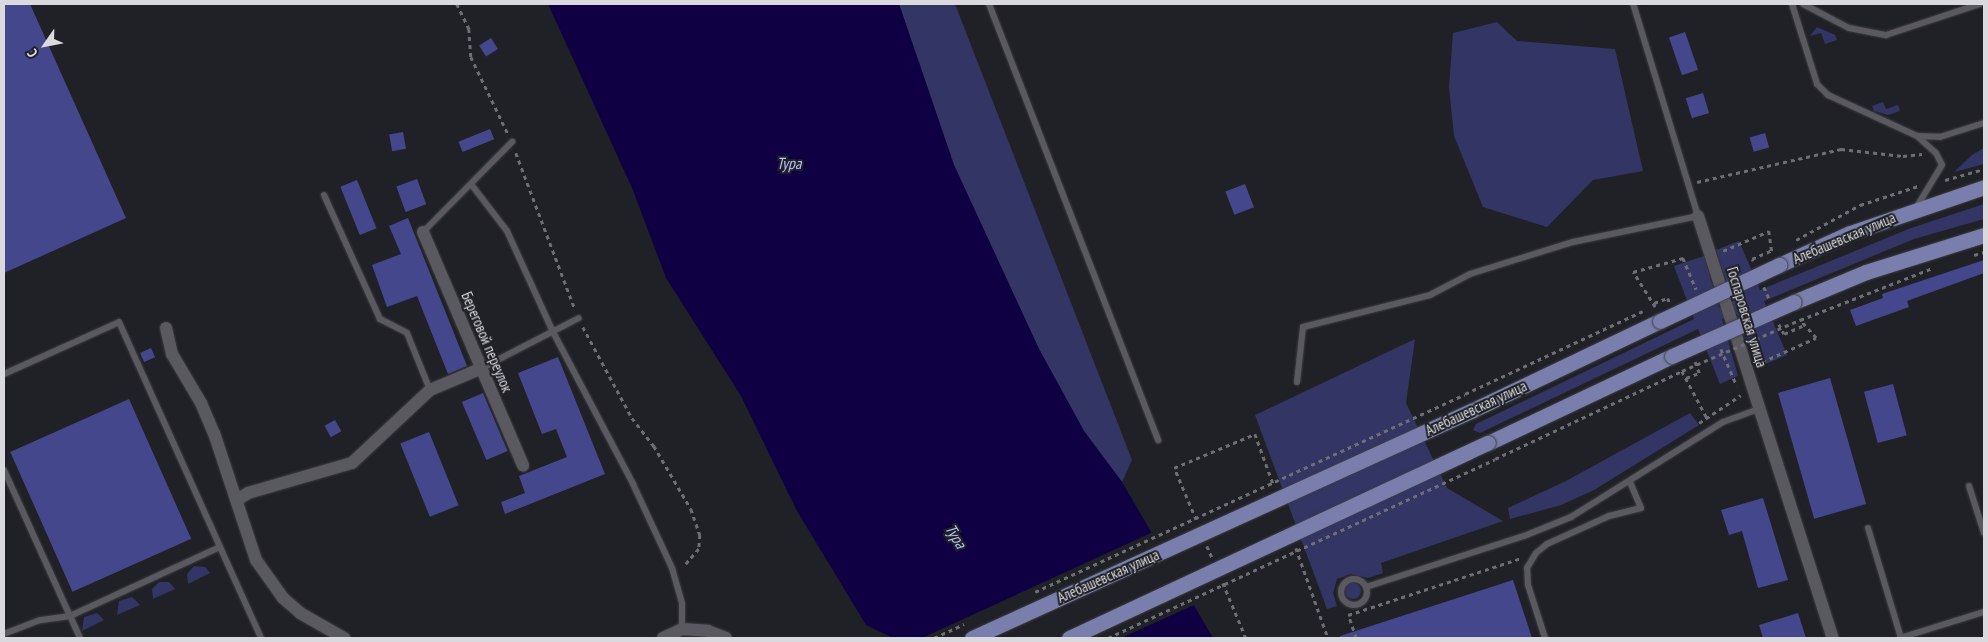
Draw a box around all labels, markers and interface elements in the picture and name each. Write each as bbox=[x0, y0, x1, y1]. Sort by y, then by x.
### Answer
north arrow bbox=[20, 20, 70, 70]
text: С bbox=[23, 46, 42, 61]
water label: Тура bbox=[777, 153, 801, 173]
street label: Алебашевская улица bbox=[1790, 208, 1898, 268]
street label: Госпаровская улица bbox=[1723, 265, 1771, 369]
street label: Береговой переулок bbox=[458, 289, 516, 395]
street label: Алебашевская улица bbox=[1422, 377, 1530, 439]
water label: Тура bbox=[941, 520, 971, 552]
street label: Алебашевская улица bbox=[1054, 545, 1162, 607]

